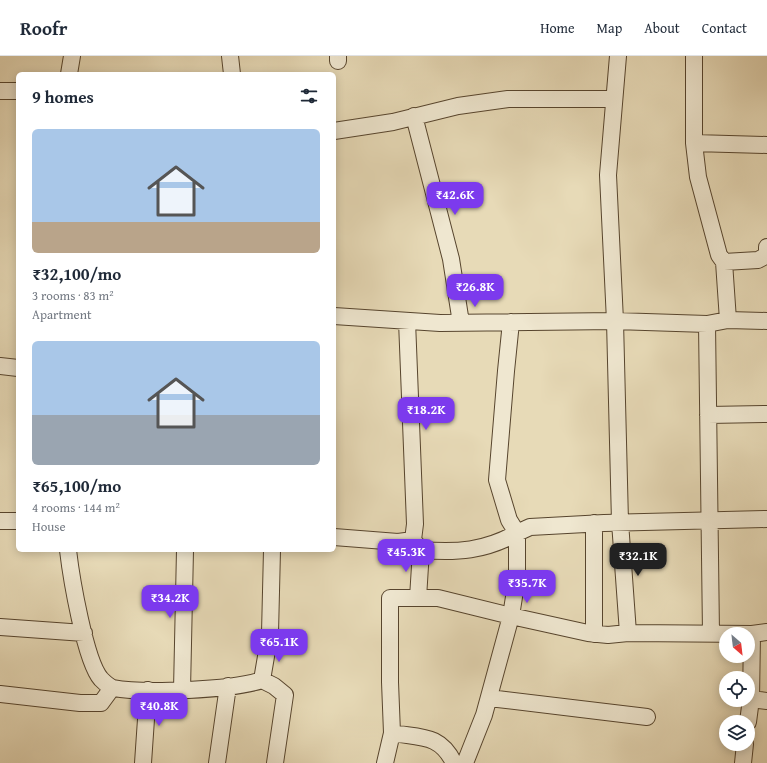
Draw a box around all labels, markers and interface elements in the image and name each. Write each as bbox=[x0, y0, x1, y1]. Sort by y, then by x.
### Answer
text: Roofr bbox=[20, 14, 67, 42]
text: Home bbox=[540, 18, 575, 38]
text: Map bbox=[597, 18, 622, 38]
text: About bbox=[644, 18, 680, 38]
text: Contact bbox=[702, 18, 747, 38]
text: 9 homes bbox=[32, 84, 94, 109]
icon: filters bbox=[298, 85, 320, 107]
icon: home bbox=[140, 155, 212, 227]
pin: ₹42.6K bbox=[422, 182, 488, 216]
text: ₹42.6K bbox=[436, 185, 474, 204]
text: ₹32,100/mo bbox=[32, 261, 121, 286]
pin: ₹26.8K bbox=[442, 274, 508, 308]
text: ₹26.8K bbox=[456, 277, 494, 296]
text: 3 rooms · 83 m² bbox=[32, 286, 114, 305]
text: Apartment bbox=[32, 305, 92, 324]
icon: home bbox=[140, 367, 212, 439]
pin: ₹18.2K bbox=[393, 397, 459, 431]
text: ₹18.2K bbox=[407, 400, 445, 419]
text: ₹65,100/mo bbox=[32, 473, 121, 498]
text: 4 rooms · 144 m² bbox=[32, 498, 120, 517]
text: House bbox=[32, 517, 66, 536]
pin: ₹45.3K bbox=[373, 539, 439, 573]
text: ₹45.3K bbox=[387, 542, 425, 561]
pin: ₹32.1K bbox=[605, 543, 671, 577]
text: ₹32.1K bbox=[619, 546, 657, 565]
pin: ₹35.7K bbox=[494, 570, 560, 604]
text: ₹35.7K bbox=[508, 573, 546, 592]
pin: ₹34.2K bbox=[137, 585, 203, 619]
text: ₹34.2K bbox=[151, 588, 189, 607]
north arrow bbox=[719, 627, 755, 663]
map controls bbox=[719, 627, 755, 751]
pin: ₹65.1K bbox=[246, 629, 312, 663]
text: ₹65.1K bbox=[260, 632, 298, 651]
button: locate bbox=[719, 671, 755, 707]
pin: ₹40.8K bbox=[126, 693, 192, 727]
text: ₹40.8K bbox=[140, 696, 178, 715]
button: layers bbox=[719, 715, 755, 751]

